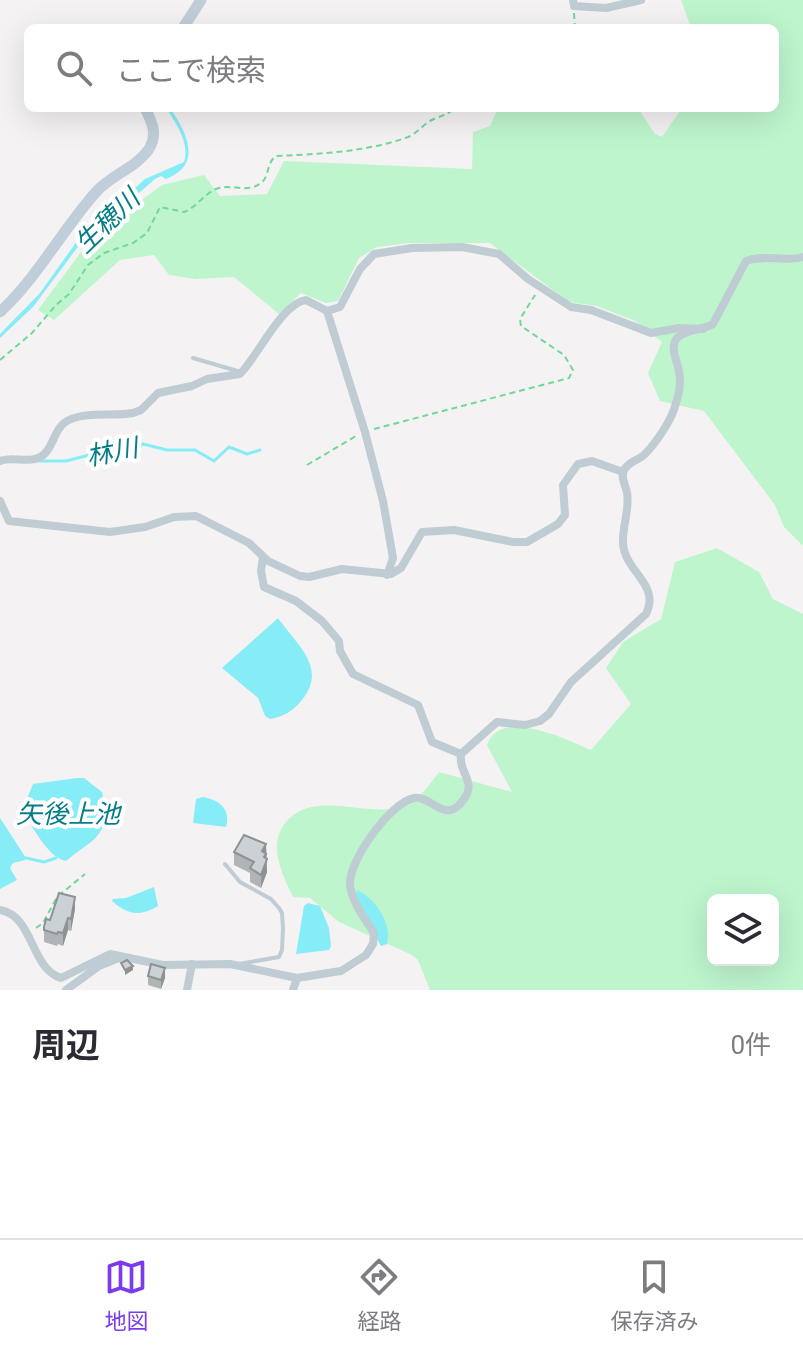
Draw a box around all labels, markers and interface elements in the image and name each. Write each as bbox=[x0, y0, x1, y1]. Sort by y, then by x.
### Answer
search box bbox=[24, 24, 779, 112]
icon: search bbox=[52, 46, 96, 90]
text: ここで検索 bbox=[116, 53, 266, 88]
water label: 生穂川 bbox=[69, 181, 148, 259]
water label: 林川 bbox=[84, 432, 143, 472]
water label: 矢後上池 bbox=[16, 799, 123, 829]
map controls bbox=[707, 894, 779, 966]
button: layers bbox=[707, 894, 779, 966]
text: 周辺 bbox=[32, 1025, 100, 1065]
text: 0件 bbox=[730, 1030, 771, 1060]
tab: 地図 bbox=[104, 1255, 149, 1335]
tab: 経路 bbox=[357, 1255, 402, 1335]
tab: 保存済み bbox=[610, 1255, 699, 1335]

